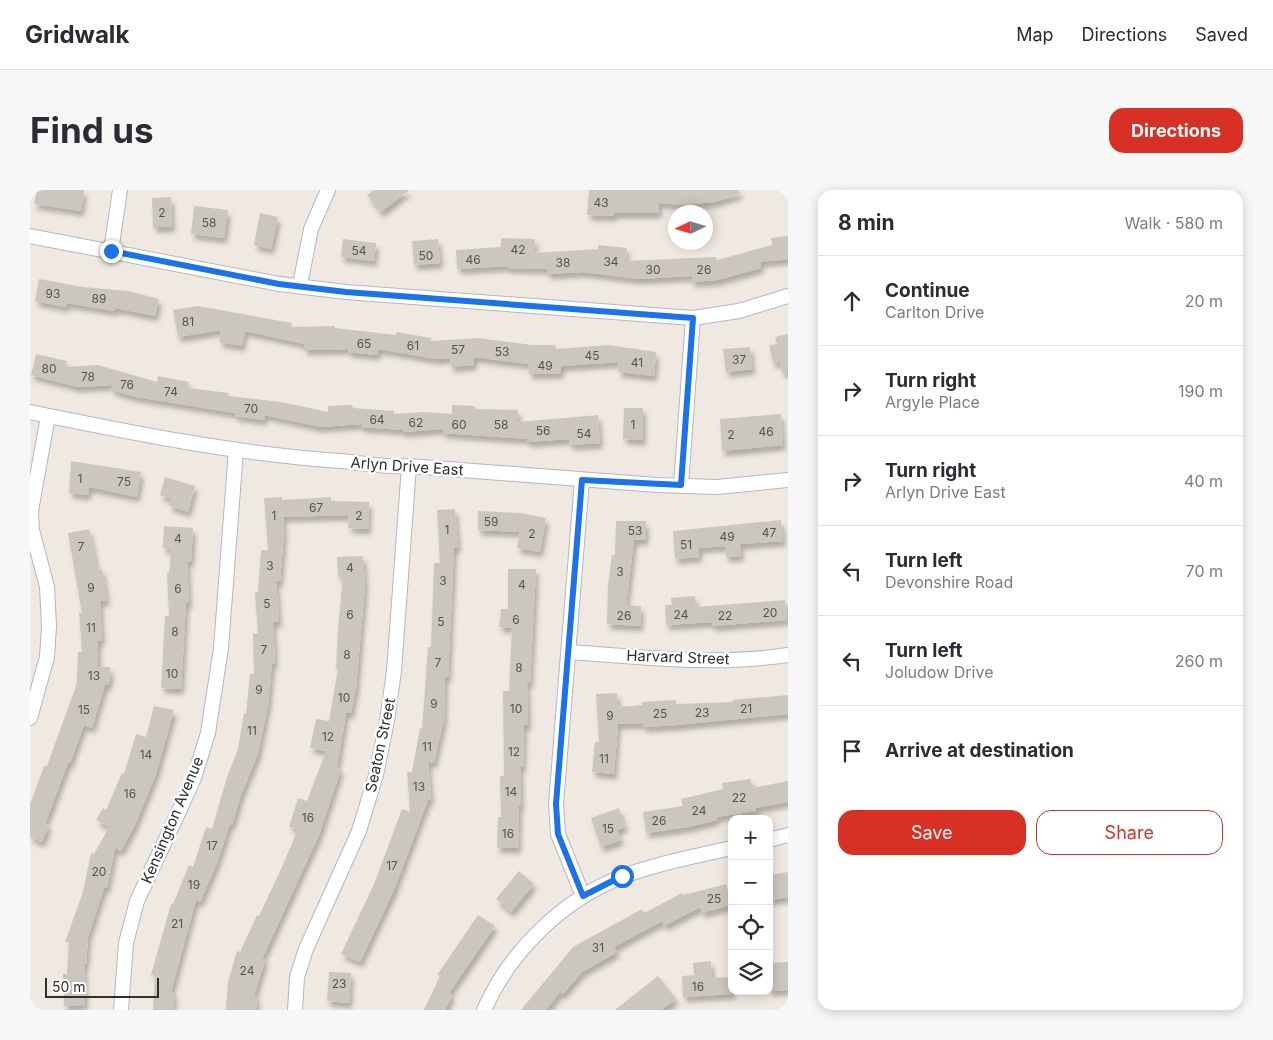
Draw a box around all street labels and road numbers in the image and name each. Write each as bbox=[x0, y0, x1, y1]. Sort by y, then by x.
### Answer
street label: Arlyn Drive East bbox=[350, 453, 464, 479]
street label: Harvard Street bbox=[626, 646, 730, 668]
street label: Seaton Street bbox=[361, 696, 399, 794]
street label: Kensington Avenue bbox=[137, 754, 207, 886]

